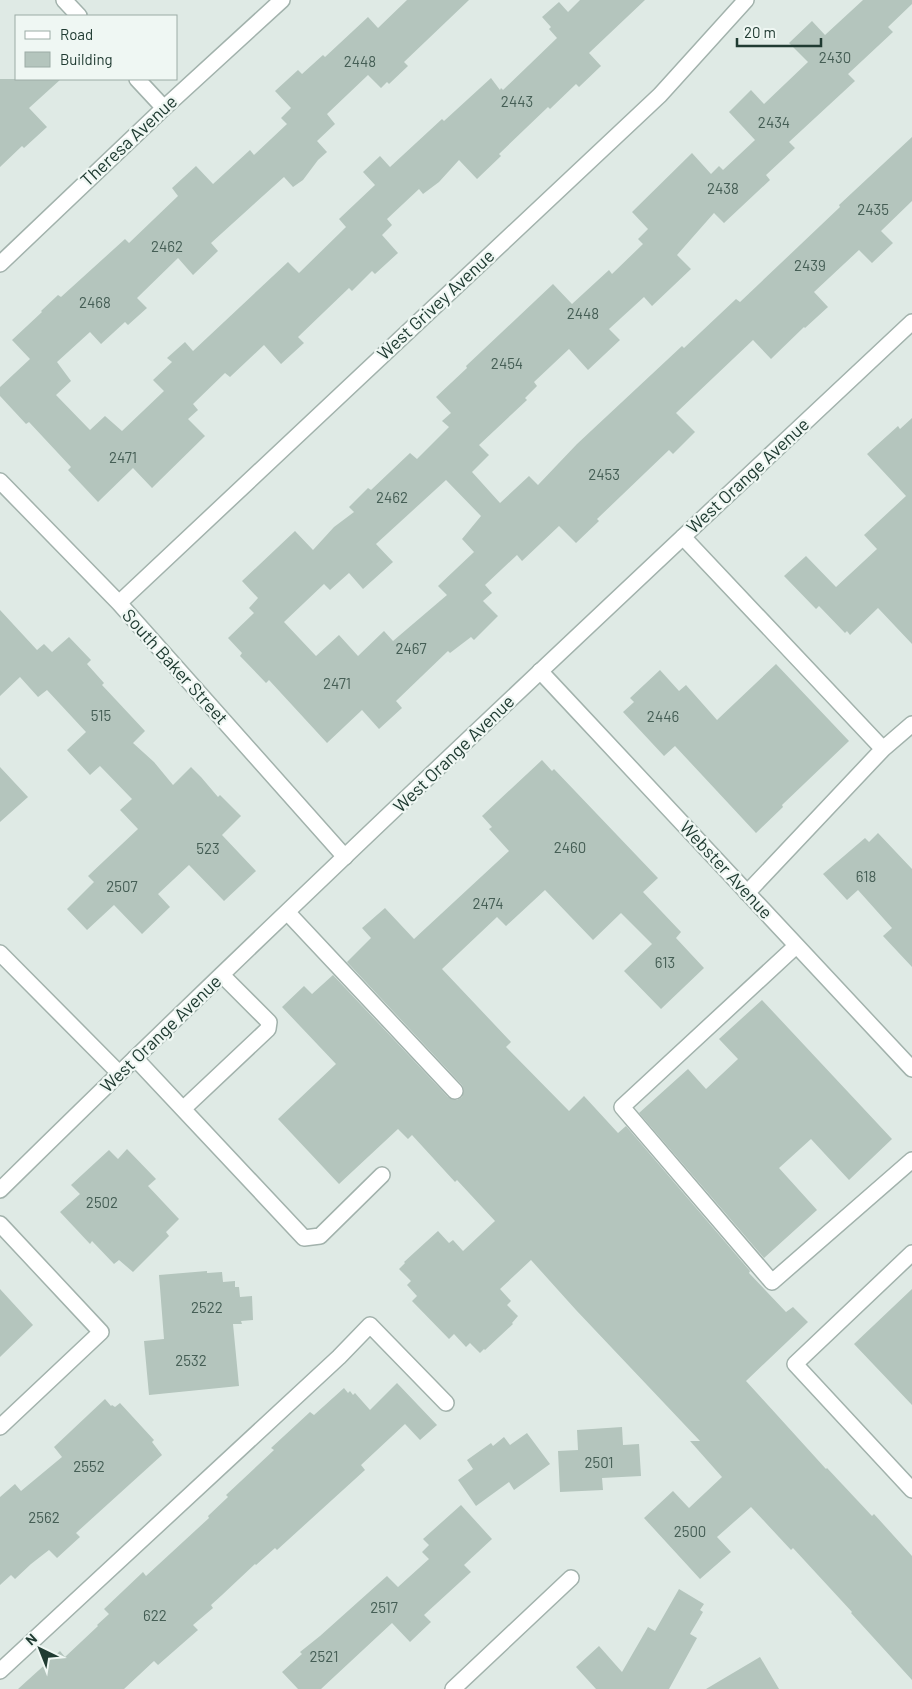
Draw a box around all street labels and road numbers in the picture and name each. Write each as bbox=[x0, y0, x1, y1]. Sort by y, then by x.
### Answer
street label: Theresa Avenue bbox=[75, 90, 181, 191]
street label: West Grivey Avenue bbox=[372, 244, 498, 364]
street label: West Orange Avenue bbox=[681, 413, 813, 538]
street label: South Baker Street bbox=[118, 604, 233, 729]
street label: West Orange Avenue bbox=[388, 690, 518, 817]
street label: Webster Avenue bbox=[676, 816, 778, 923]
street label: West Orange Avenue bbox=[95, 970, 225, 1097]

